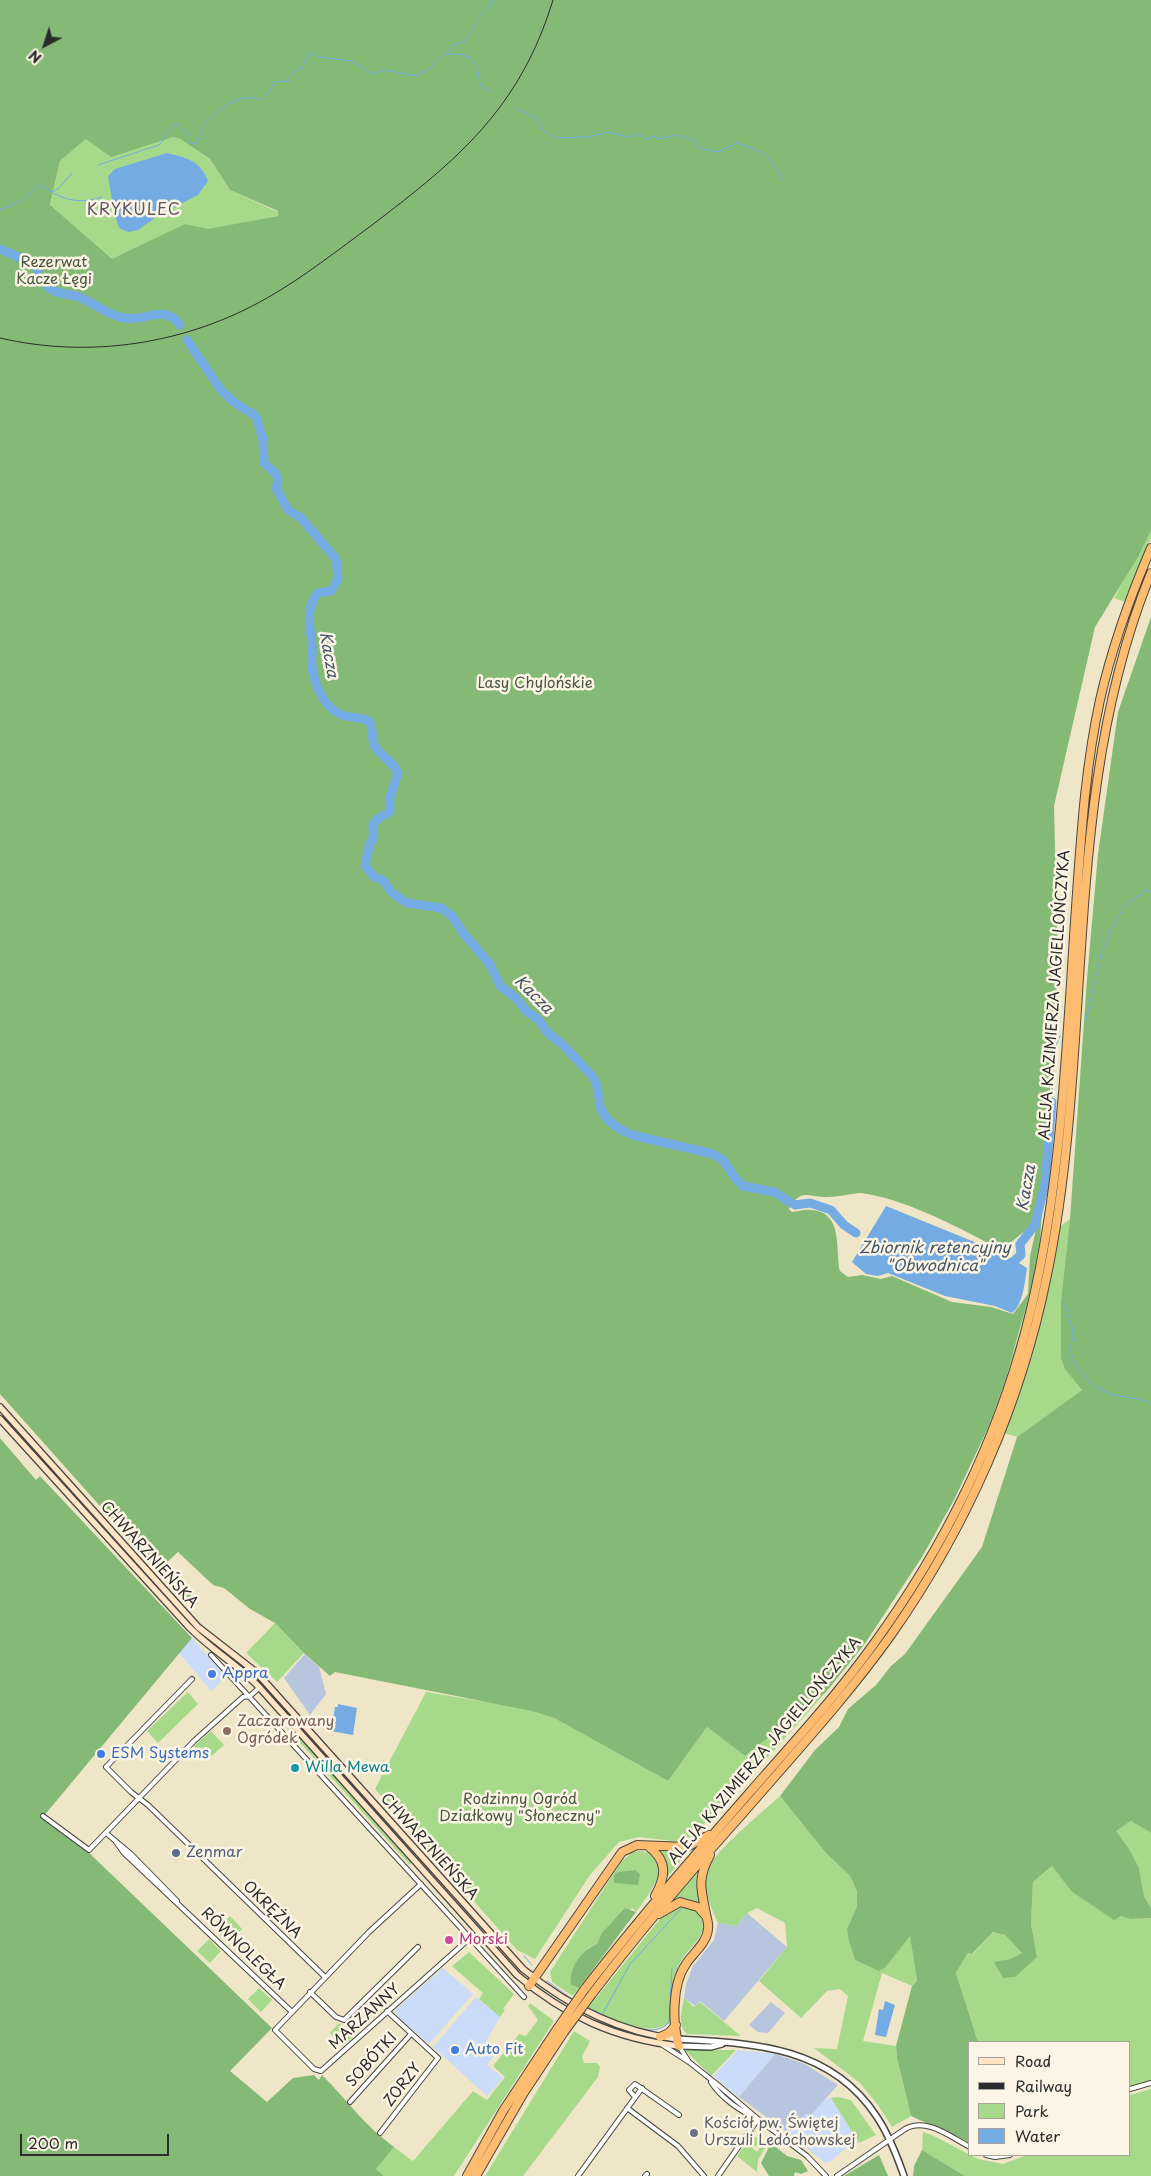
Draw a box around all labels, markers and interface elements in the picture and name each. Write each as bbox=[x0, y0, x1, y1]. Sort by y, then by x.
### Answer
north arrow bbox=[20, 20, 70, 70]
text: N bbox=[24, 45, 46, 68]
district label: KRYKULEC bbox=[87, 201, 181, 221]
park label: Rezerwat Kacze Łęgi bbox=[16, 254, 92, 289]
water label: Kacza bbox=[315, 630, 341, 680]
park label: Lasy Chylońskie bbox=[477, 675, 593, 693]
street label: ALEJA KAZIMIERZA JAGIELLOŃCZYKA bbox=[1036, 849, 1074, 1141]
water label: Kacza bbox=[510, 972, 556, 1018]
water label: Kacza bbox=[1014, 1163, 1040, 1213]
water label: Zbiornik retencyjny "Obwodnica" bbox=[859, 1239, 1011, 1277]
street label: CHWARZNIEŃSKA bbox=[96, 1498, 202, 1612]
street label: ALEJA KAZIMIERZA JAGIELLOŃCZYKA bbox=[665, 1634, 865, 1868]
place label: Appra bbox=[222, 1665, 268, 1683]
marker: Appra bbox=[206, 1668, 218, 1680]
place label: Zaczarowany Ogródek bbox=[237, 1713, 334, 1748]
marker: Zaczarowany Ogródek bbox=[221, 1725, 233, 1737]
place label: ESM Systems bbox=[111, 1745, 209, 1763]
marker: ESM Systems bbox=[95, 1748, 107, 1760]
place label: Willa Mewa bbox=[305, 1759, 389, 1777]
marker: Willa Mewa bbox=[289, 1762, 301, 1774]
street label: CHWARZNIEŃSKA bbox=[376, 1790, 482, 1904]
park label: Rodzinny Ogród Działkowy "Słoneczny" bbox=[439, 1791, 601, 1826]
place label: Zenmar bbox=[186, 1844, 242, 1862]
marker: Zenmar bbox=[170, 1847, 182, 1859]
street label: OKRĘŻNA bbox=[239, 1878, 305, 1942]
street label: RÓWNOLEGŁA bbox=[197, 1904, 289, 1994]
place label: Morski bbox=[459, 1931, 508, 1949]
marker: Morski bbox=[443, 1934, 455, 1946]
street label: MARZANNY bbox=[326, 1980, 404, 2054]
street label: SOBÓTKI bbox=[343, 2029, 401, 2091]
place label: Auto Fit bbox=[465, 2041, 523, 2059]
legend bbox=[968, 2041, 1131, 2156]
marker: Auto Fit bbox=[449, 2044, 461, 2056]
text: Road bbox=[1015, 2049, 1051, 2072]
street label: ZORZY bbox=[380, 2060, 426, 2110]
text: Railway bbox=[1015, 2074, 1072, 2097]
text: Park bbox=[1015, 2099, 1049, 2122]
place label: Kościół pw. Świętej Urszuli Ledóchowskej bbox=[704, 2115, 856, 2150]
scale bar bbox=[22, 2124, 171, 2156]
text: Water bbox=[1015, 2124, 1060, 2147]
marker: Kościół pw. Świętej Urszuli Ledóchowskej bbox=[688, 2127, 700, 2139]
text: 200 m bbox=[28, 2131, 78, 2154]

